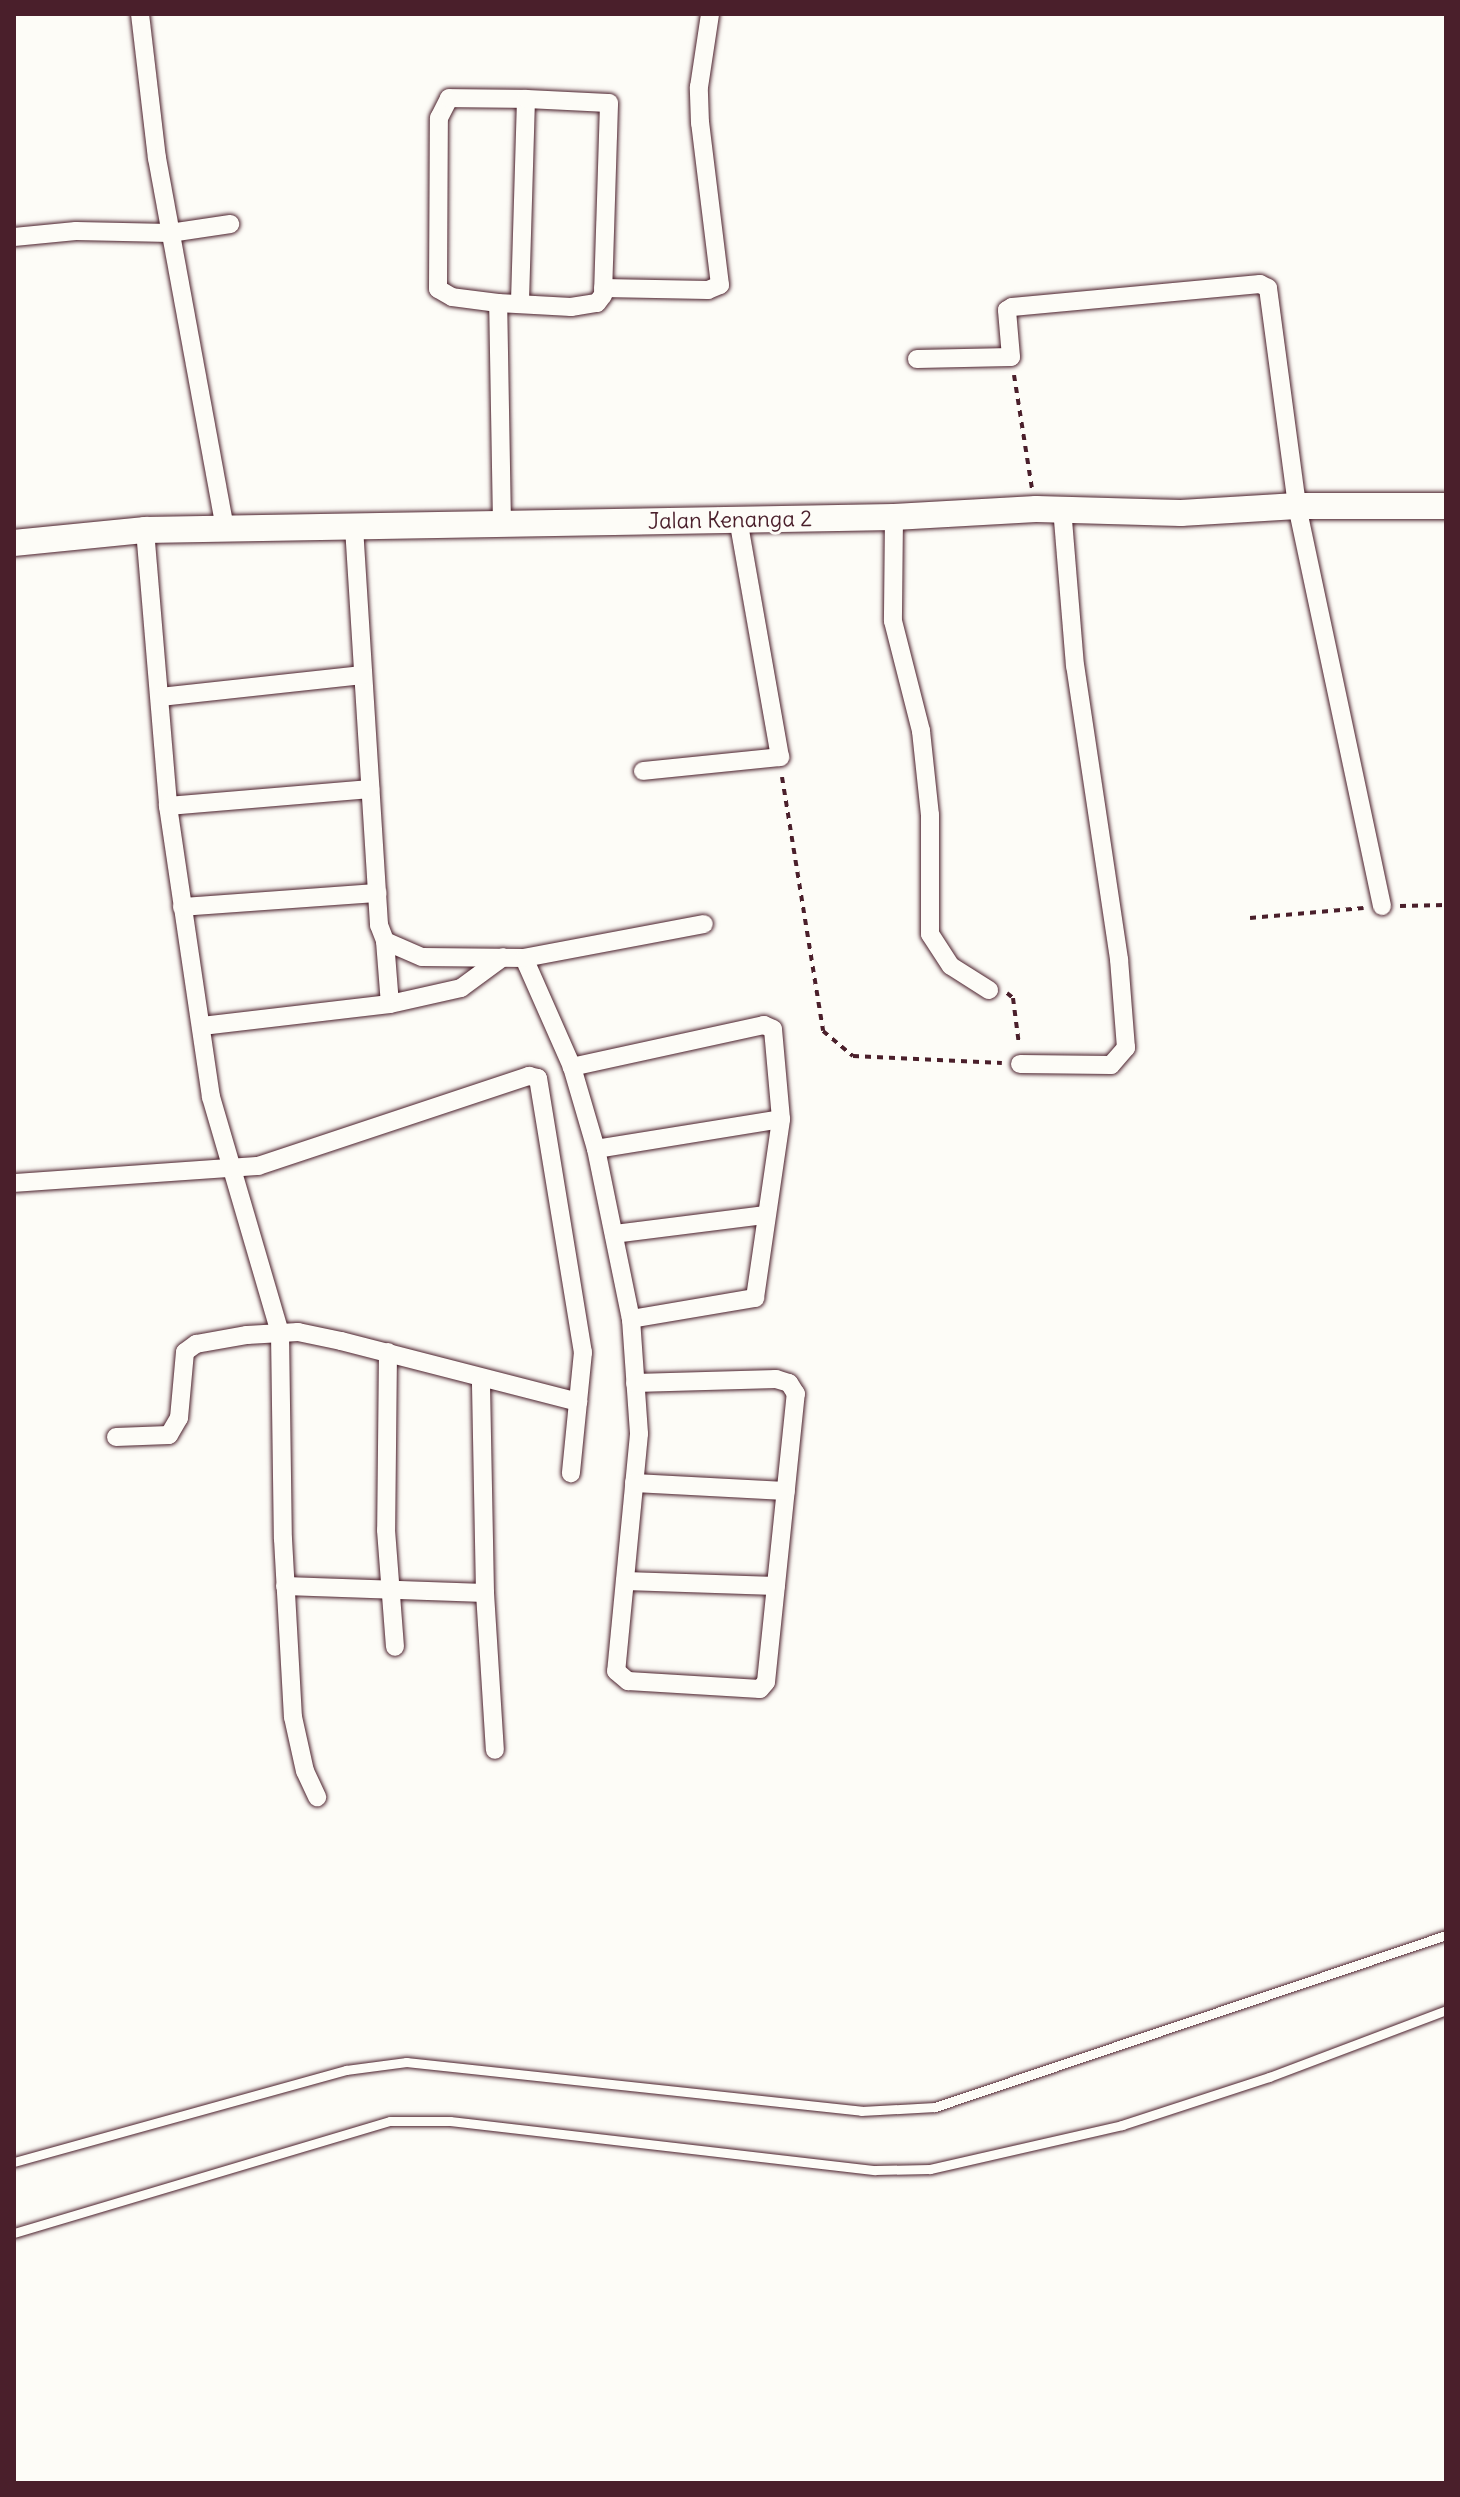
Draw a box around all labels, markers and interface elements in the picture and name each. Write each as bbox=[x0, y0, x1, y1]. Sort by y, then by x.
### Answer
street label: Jalan Kenanga 2 bbox=[648, 505, 812, 535]

